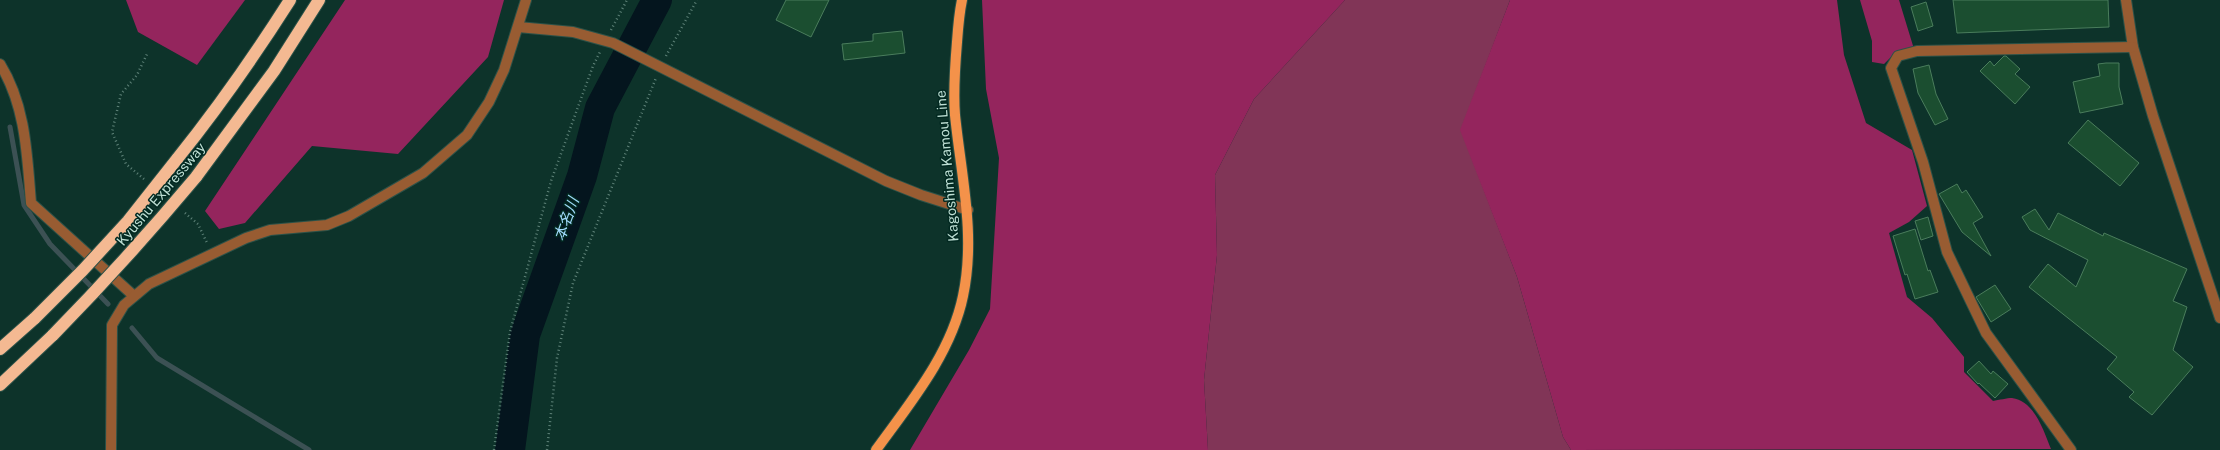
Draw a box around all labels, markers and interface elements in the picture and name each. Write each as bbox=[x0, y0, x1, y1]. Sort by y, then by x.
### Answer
street label: Kagoshima Kamou Line bbox=[932, 90, 962, 242]
street label: Kyushu Expressway bbox=[113, 139, 209, 249]
water label: 本名川 bbox=[550, 193, 582, 243]

